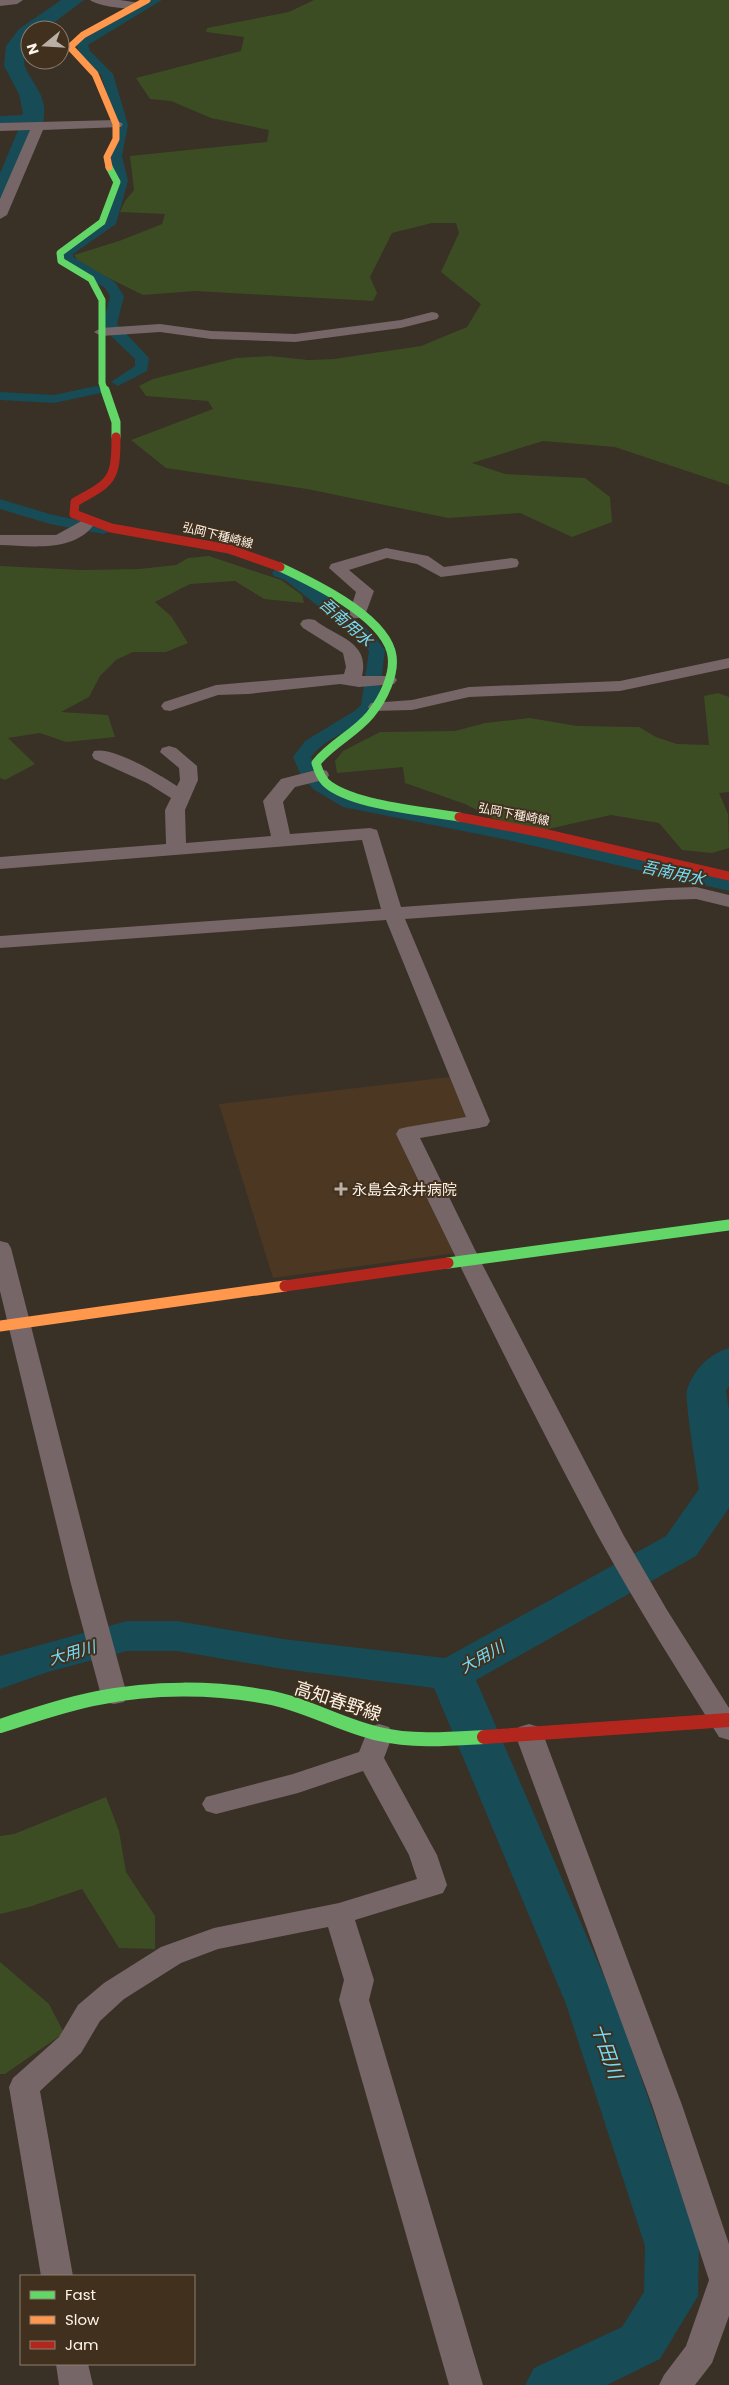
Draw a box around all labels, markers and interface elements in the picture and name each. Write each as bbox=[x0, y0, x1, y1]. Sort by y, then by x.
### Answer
north arrow bbox=[20, 20, 70, 70]
text: N bbox=[21, 41, 44, 57]
street label: 弘岡下種崎線 bbox=[181, 518, 255, 552]
water label: 吾南用水 bbox=[314, 592, 379, 653]
street label: 弘岡下種崎線 bbox=[477, 799, 551, 829]
water label: 吾南用水 bbox=[639, 855, 709, 891]
place label: 永島会永井病院 bbox=[352, 1179, 457, 1200]
marker: 永島会永井病院 bbox=[334, 1182, 348, 1196]
water label: 大用川 bbox=[455, 1634, 510, 1679]
water label: 大用川 bbox=[46, 1635, 100, 1671]
street label: 高知春野線 bbox=[291, 1675, 385, 1727]
water label: 十田川 bbox=[585, 2020, 630, 2084]
legend bbox=[20, 2275, 195, 2365]
text: Fast bbox=[65, 2284, 96, 2305]
text: Slow bbox=[65, 2309, 100, 2330]
text: Jam bbox=[65, 2334, 99, 2355]

